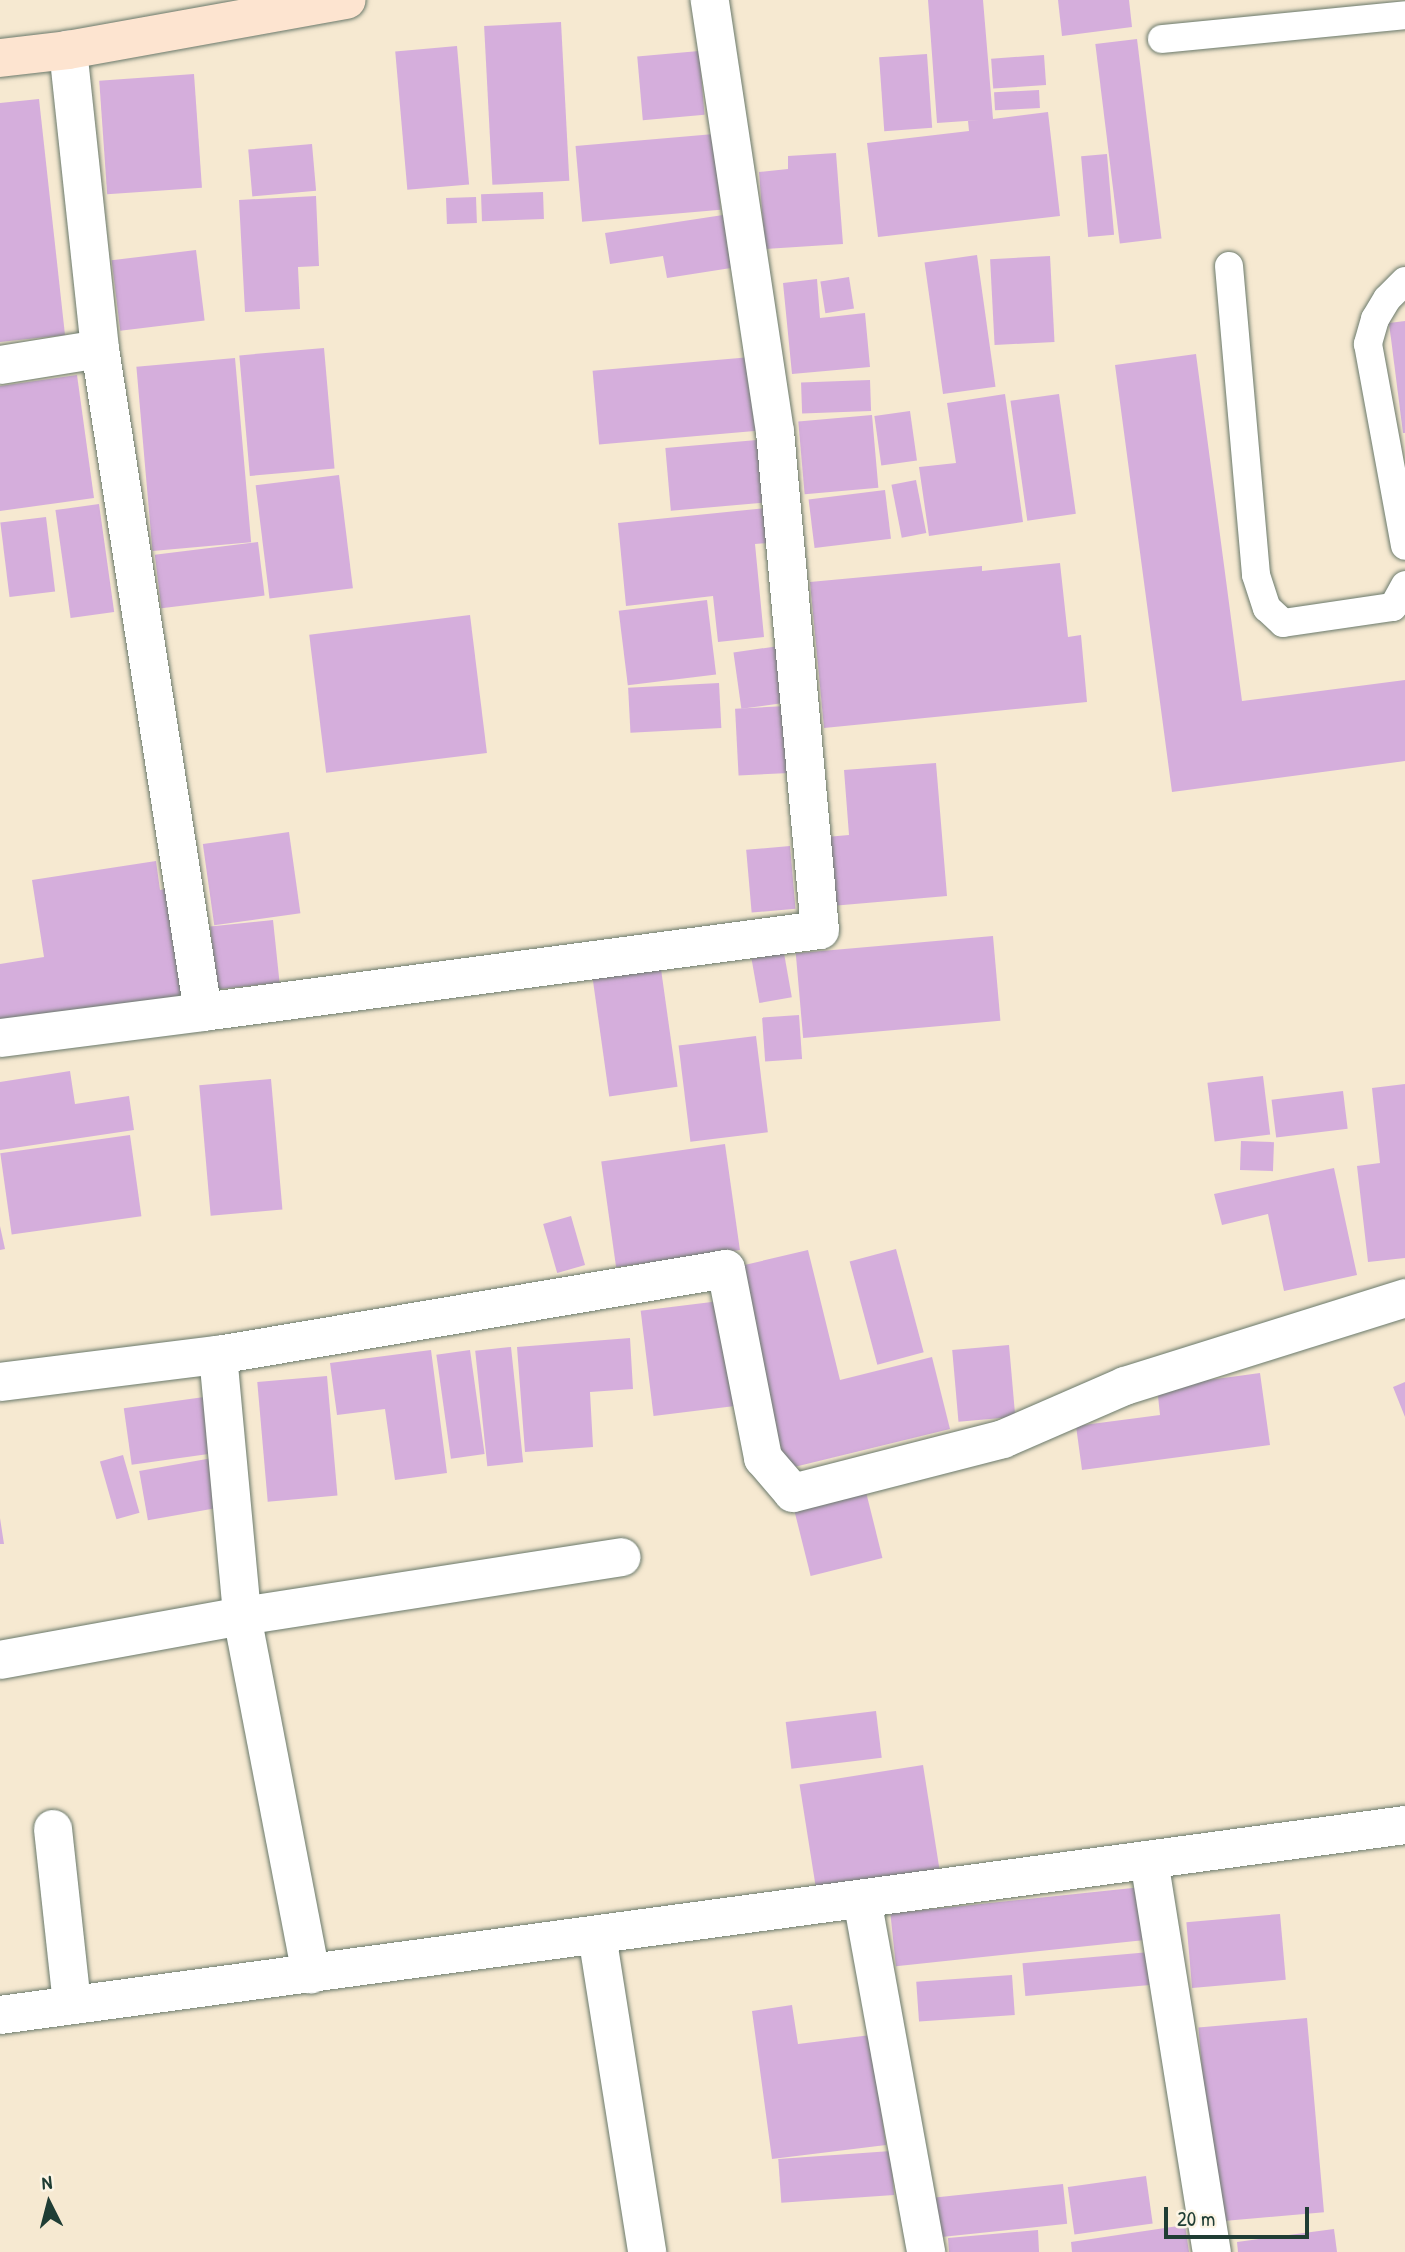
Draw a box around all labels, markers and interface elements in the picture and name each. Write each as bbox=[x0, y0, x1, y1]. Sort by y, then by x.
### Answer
north arrow bbox=[14, 2168, 84, 2238]
text: N bbox=[40, 2169, 53, 2196]
scale bar bbox=[1167, 2192, 1312, 2236]
text: 20 m bbox=[1177, 2204, 1215, 2233]

